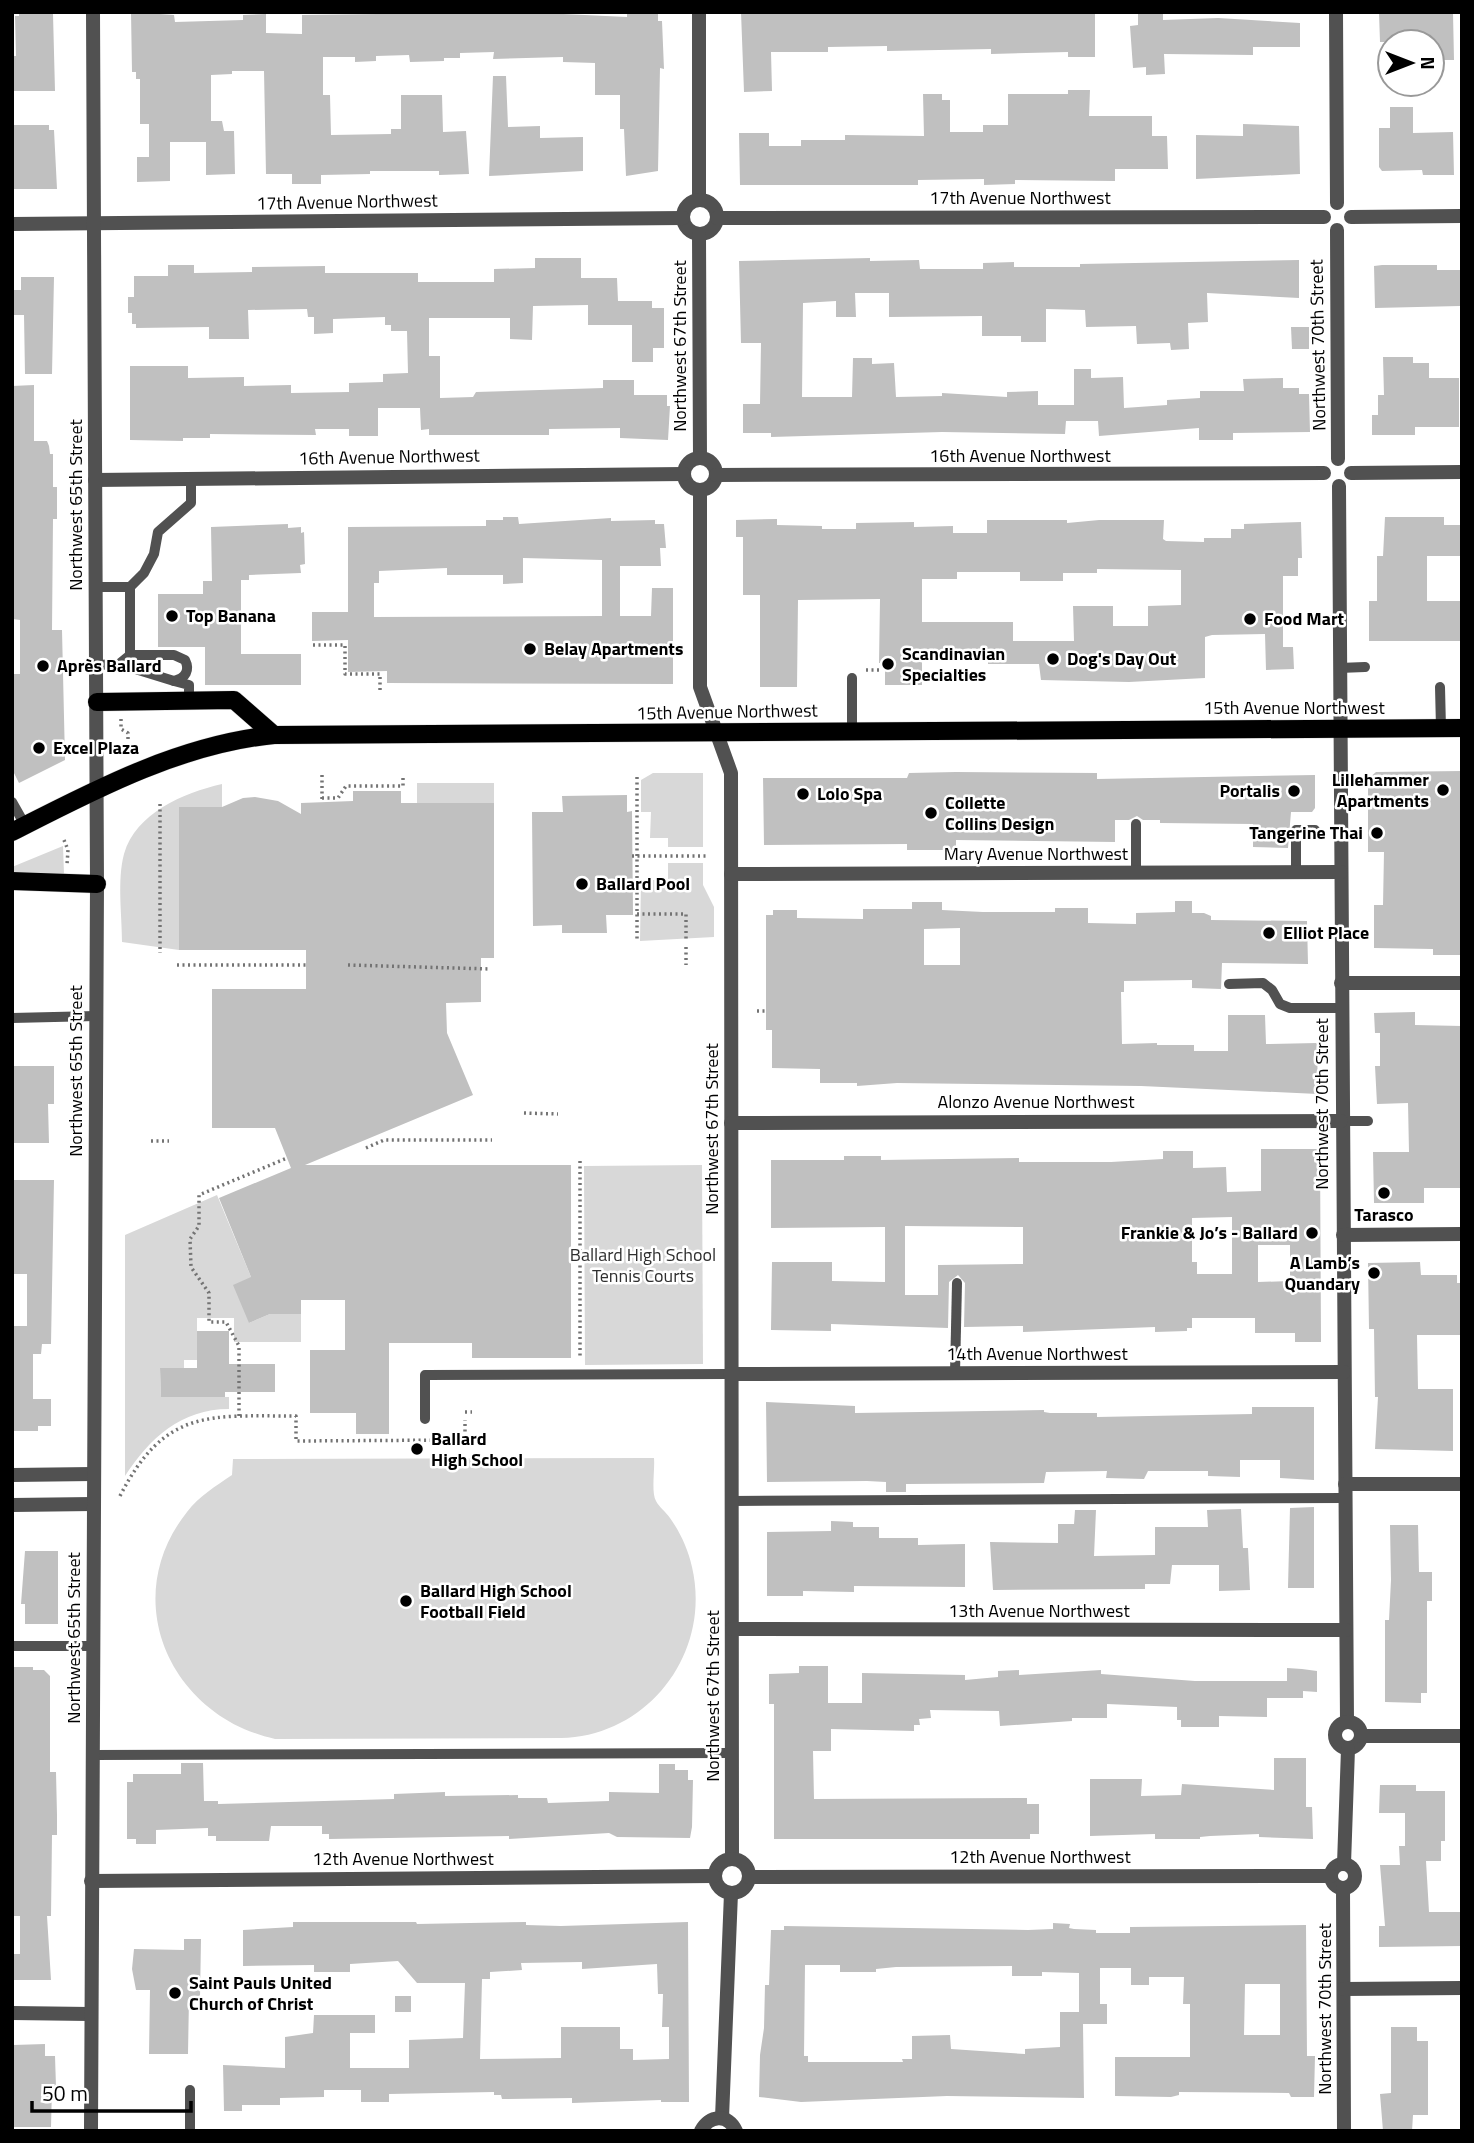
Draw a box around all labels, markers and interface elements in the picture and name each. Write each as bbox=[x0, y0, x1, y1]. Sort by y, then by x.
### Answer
north arrow bbox=[1376, 28, 1446, 98]
text: N bbox=[1414, 56, 1443, 70]
street label: 17th Avenue Northwest bbox=[929, 184, 1111, 211]
street label: 17th Avenue Northwest bbox=[256, 186, 439, 217]
street label: Northwest 70th Street bbox=[1302, 258, 1332, 431]
street label: Northwest 67th Street bbox=[666, 260, 693, 432]
street label: Northwest 65th Street bbox=[62, 419, 89, 591]
street label: 16th Avenue Northwest bbox=[298, 441, 481, 472]
street label: 16th Avenue Northwest bbox=[929, 442, 1111, 469]
place label: Top Banana bbox=[186, 602, 276, 629]
place label: Food Mart bbox=[1264, 605, 1345, 632]
marker: Top Banana bbox=[164, 608, 180, 624]
marker: Food Mart bbox=[1242, 611, 1258, 627]
place label: Belay Apartments bbox=[544, 635, 683, 662]
place label: Scandinavian Specialties bbox=[902, 640, 1005, 688]
marker: Belay Apartments bbox=[522, 641, 538, 657]
place label: Dog's Day Out bbox=[1067, 645, 1177, 672]
marker: Dog's Day Out bbox=[1045, 651, 1061, 667]
place label: Après Ballard bbox=[57, 652, 162, 679]
marker: Scandinavian Specialties bbox=[880, 656, 896, 672]
marker: Après Ballard bbox=[35, 658, 51, 674]
street label: 15th Avenue Northwest bbox=[1203, 694, 1385, 721]
street label: 15th Avenue Northwest bbox=[636, 696, 819, 727]
place label: Excel Plaza bbox=[53, 734, 139, 761]
marker: Excel Plaza bbox=[31, 740, 47, 756]
place label: Lillehammer Apartments bbox=[1332, 766, 1429, 814]
place label: Portalis bbox=[1219, 777, 1280, 804]
place label: Lolo Spa bbox=[817, 780, 882, 807]
marker: Lillehammer Apartments bbox=[1435, 782, 1451, 798]
marker: Portalis bbox=[1286, 783, 1302, 799]
marker: Lolo Spa bbox=[795, 786, 811, 802]
place label: Collette Collins Design bbox=[945, 789, 1054, 837]
marker: Collette Collins Design bbox=[923, 805, 939, 821]
place label: Tangerine Thai bbox=[1249, 819, 1363, 846]
marker: Tangerine Thai bbox=[1369, 825, 1385, 841]
street label: Mary Avenue Northwest bbox=[944, 840, 1129, 867]
place label: Ballard Pool bbox=[596, 870, 690, 897]
marker: Ballard Pool bbox=[574, 876, 590, 892]
place label: Elliot Place bbox=[1283, 919, 1369, 946]
marker: Elliot Place bbox=[1261, 925, 1277, 941]
street label: Northwest 65th Street bbox=[62, 985, 89, 1157]
street label: Northwest 70th Street bbox=[1308, 1018, 1335, 1190]
street label: Northwest 67th Street bbox=[698, 1043, 725, 1215]
street label: Alonzo Avenue Northwest bbox=[937, 1088, 1135, 1115]
marker: Tarasco bbox=[1376, 1185, 1392, 1201]
place label: Tarasco bbox=[1354, 1201, 1414, 1228]
place label: Frankie & Jo’s - Ballard bbox=[1121, 1219, 1298, 1246]
marker: Frankie & Jo’s - Ballard bbox=[1304, 1225, 1320, 1241]
park label: Ballard High School Tennis Courts bbox=[570, 1241, 716, 1289]
place label: A Lamb’s Quandary bbox=[1284, 1249, 1360, 1297]
marker: A Lamb’s Quandary bbox=[1366, 1265, 1382, 1281]
street label: 14th Avenue Northwest bbox=[946, 1340, 1128, 1367]
place label: Ballard High School bbox=[431, 1425, 523, 1473]
marker: Ballard High School bbox=[409, 1441, 425, 1457]
street label: Northwest 65th Street bbox=[60, 1552, 87, 1724]
place label: Ballard High School Football Field bbox=[420, 1577, 572, 1625]
marker: Ballard High School Football Field bbox=[398, 1593, 414, 1609]
street label: 13th Avenue Northwest bbox=[948, 1597, 1130, 1624]
street label: Northwest 67th Street bbox=[699, 1610, 726, 1782]
street label: 12th Avenue Northwest bbox=[949, 1843, 1131, 1870]
street label: 12th Avenue Northwest bbox=[312, 1845, 494, 1872]
street label: Northwest 70th Street bbox=[1311, 1923, 1338, 2095]
place label: Saint Pauls United Church of Christ bbox=[189, 1969, 332, 2017]
marker: Saint Pauls United Church of Christ bbox=[167, 1985, 183, 2001]
scale bar bbox=[32, 2070, 191, 2114]
text: 50 m bbox=[42, 2077, 88, 2109]

